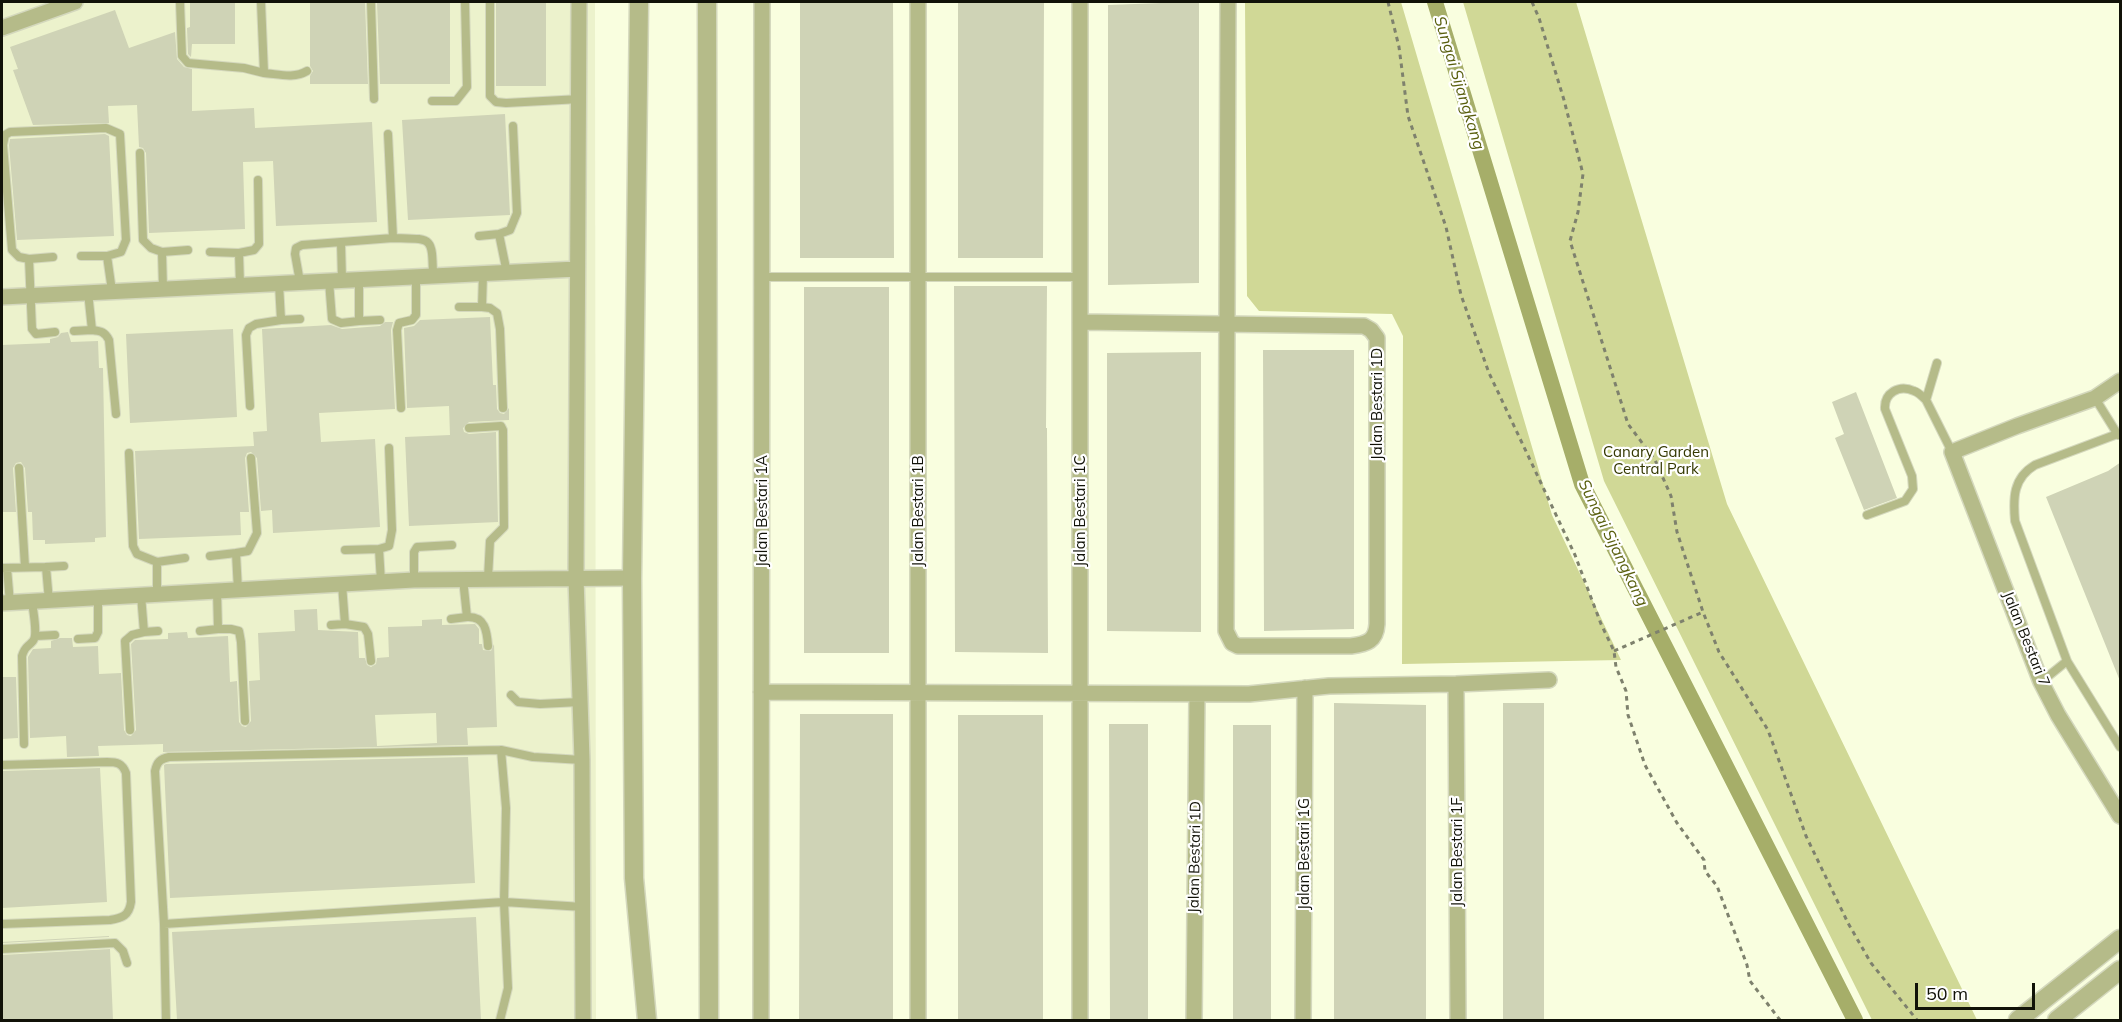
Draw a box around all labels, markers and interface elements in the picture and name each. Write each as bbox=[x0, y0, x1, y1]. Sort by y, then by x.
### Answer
water label: Sungai Sijangkang bbox=[1430, 14, 1488, 152]
street label: Jalan Bestari 1D bbox=[1368, 348, 1386, 460]
park label: Canary Garden Central Park bbox=[1603, 443, 1709, 478]
street label: Jalan Bestari 1A bbox=[753, 455, 771, 567]
street label: Jalan Bestari 1B bbox=[909, 455, 927, 567]
street label: Jalan Bestari 1C bbox=[1071, 455, 1089, 567]
water label: Sungai Sijangkang bbox=[1574, 476, 1652, 610]
street label: Jalan Bestari 7 bbox=[1999, 589, 2053, 689]
street label: Jalan Bestari 1F bbox=[1448, 797, 1466, 907]
street label: Jalan Bestari 1G bbox=[1295, 798, 1313, 910]
street label: Jalan Bestari 1D bbox=[1185, 801, 1205, 913]
scale bar bbox=[1918, 971, 2038, 1009]
text: 50 m bbox=[1926, 982, 1968, 1005]

